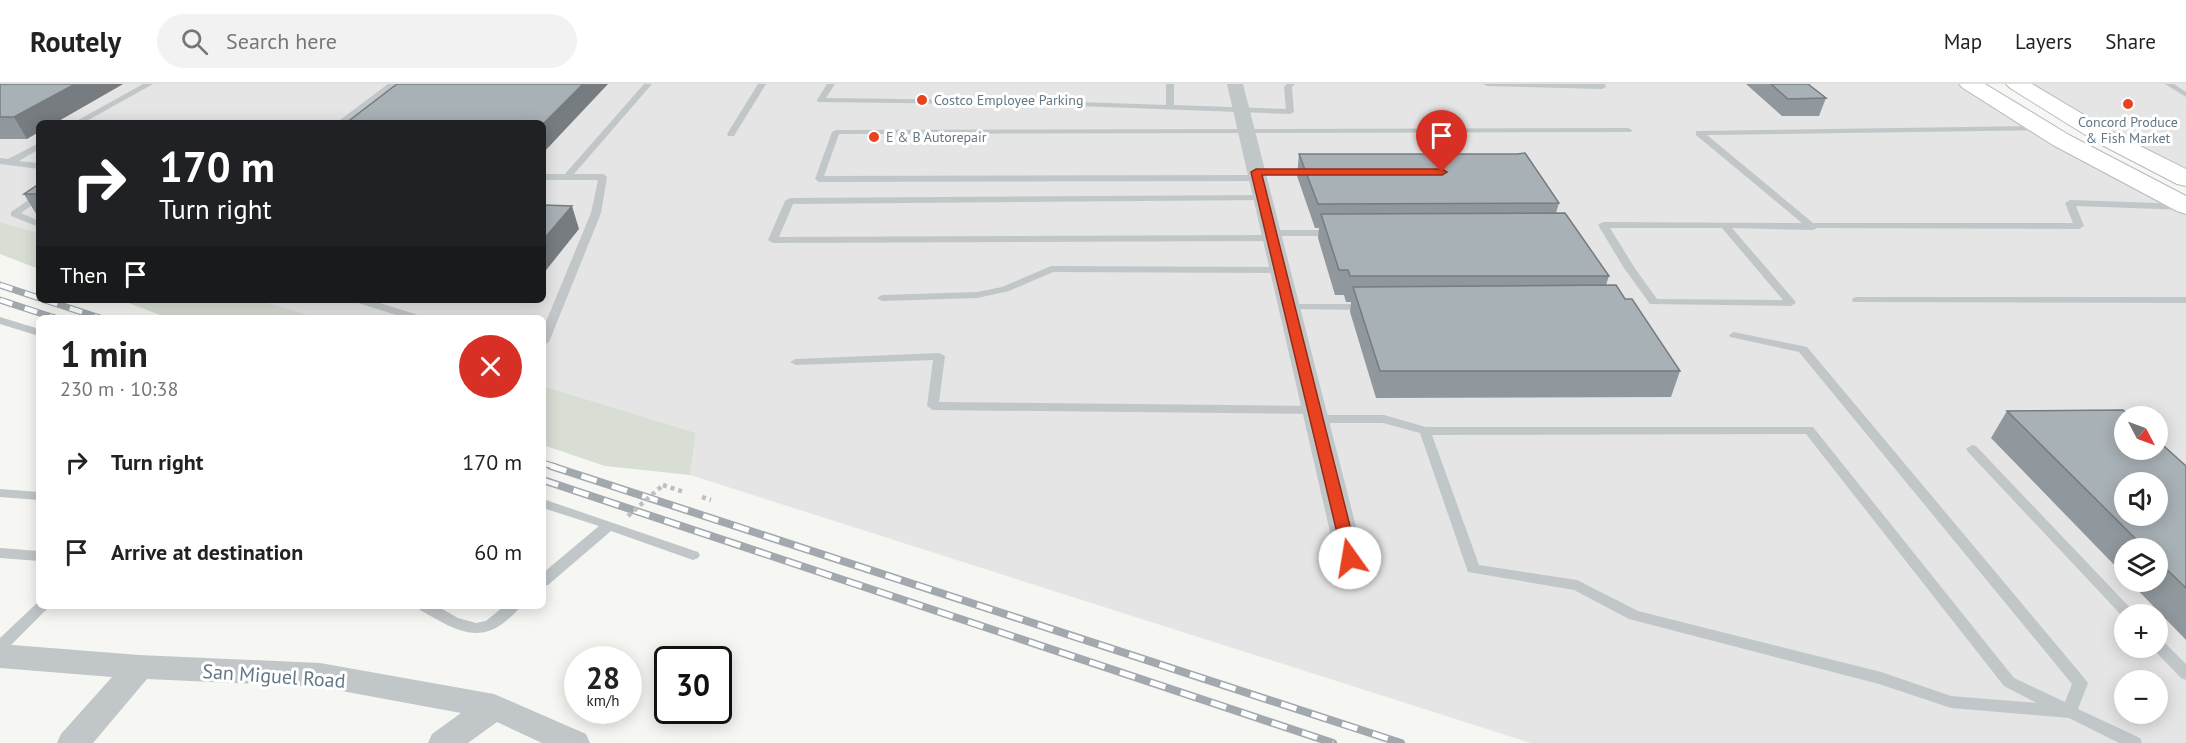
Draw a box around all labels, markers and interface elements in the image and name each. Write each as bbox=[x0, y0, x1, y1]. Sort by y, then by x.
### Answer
search box bbox=[157, 14, 577, 68]
text: Routely bbox=[30, 23, 121, 60]
icon: search bbox=[178, 25, 211, 58]
text: Search here bbox=[226, 27, 337, 55]
text: Map bbox=[1944, 28, 1982, 55]
text: Layers bbox=[2015, 28, 2072, 55]
text: Share bbox=[2105, 28, 2156, 55]
place label: Costco Employee Parking bbox=[934, 91, 1083, 109]
marker: Costco Employee Parking bbox=[915, 93, 929, 107]
marker: Concord Produce & Fish Market bbox=[2121, 97, 2135, 111]
pin bbox=[1416, 110, 1467, 172]
place label: Concord Produce & Fish Market bbox=[2078, 113, 2178, 147]
icon: arrive bbox=[1425, 119, 1458, 152]
place label: E & B Autorepair bbox=[886, 128, 987, 146]
marker: E & B Autorepair bbox=[867, 130, 881, 144]
text: 170 m bbox=[159, 139, 275, 194]
icon: right bbox=[60, 144, 138, 222]
text: Turn right bbox=[159, 192, 272, 226]
icon: arrive bbox=[119, 258, 152, 291]
text: Then bbox=[60, 261, 107, 289]
text: 1 min bbox=[60, 330, 148, 377]
button: close bbox=[459, 335, 522, 398]
text: 230 m · 10:38 bbox=[60, 376, 178, 402]
north arrow bbox=[2114, 406, 2168, 460]
map controls bbox=[2114, 406, 2168, 724]
icon: right bbox=[60, 446, 93, 479]
text: Turn right bbox=[111, 448, 203, 476]
text: 170 m bbox=[462, 448, 522, 476]
button: sound bbox=[2114, 472, 2168, 526]
position arrow bbox=[1318, 526, 1382, 590]
icon: arrive bbox=[60, 536, 93, 569]
text: Arrive at destination bbox=[111, 538, 303, 566]
text: 60 m bbox=[474, 538, 522, 566]
button: layers bbox=[2114, 538, 2168, 592]
button: + bbox=[2114, 604, 2168, 658]
speed limit sign: 30 bbox=[654, 646, 732, 724]
street label: San Miguel Road bbox=[202, 658, 346, 694]
text: 28 bbox=[586, 658, 620, 697]
button: − bbox=[2114, 670, 2168, 724]
text: km/h bbox=[587, 691, 619, 710]

